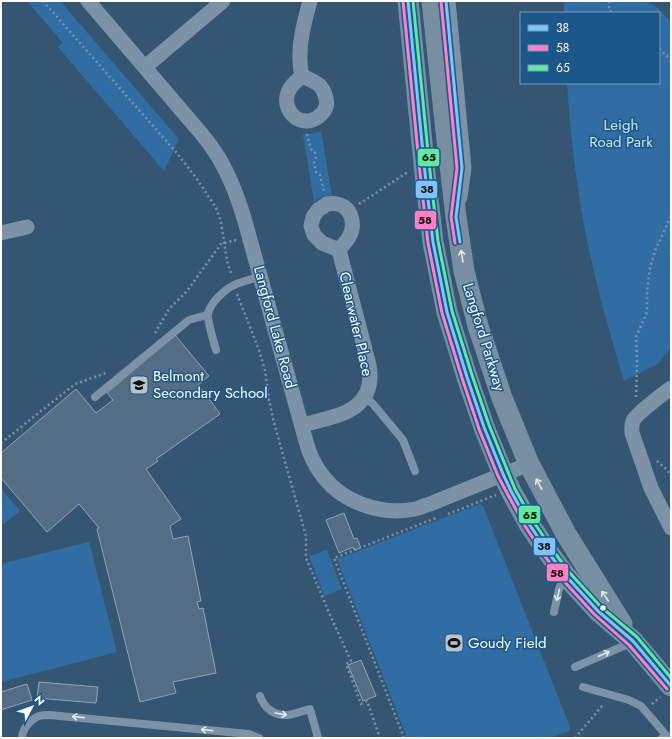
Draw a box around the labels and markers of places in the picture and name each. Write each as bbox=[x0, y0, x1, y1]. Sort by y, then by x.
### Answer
place label: Belmont Secondary School bbox=[153, 365, 268, 404]
school or university icon: Belmont Secondary School bbox=[128, 374, 150, 396]
unlabelled marker bbox=[598, 603, 608, 613]
sports icon: Goudy Field bbox=[443, 632, 465, 654]
place label: Goudy Field bbox=[468, 632, 546, 654]

